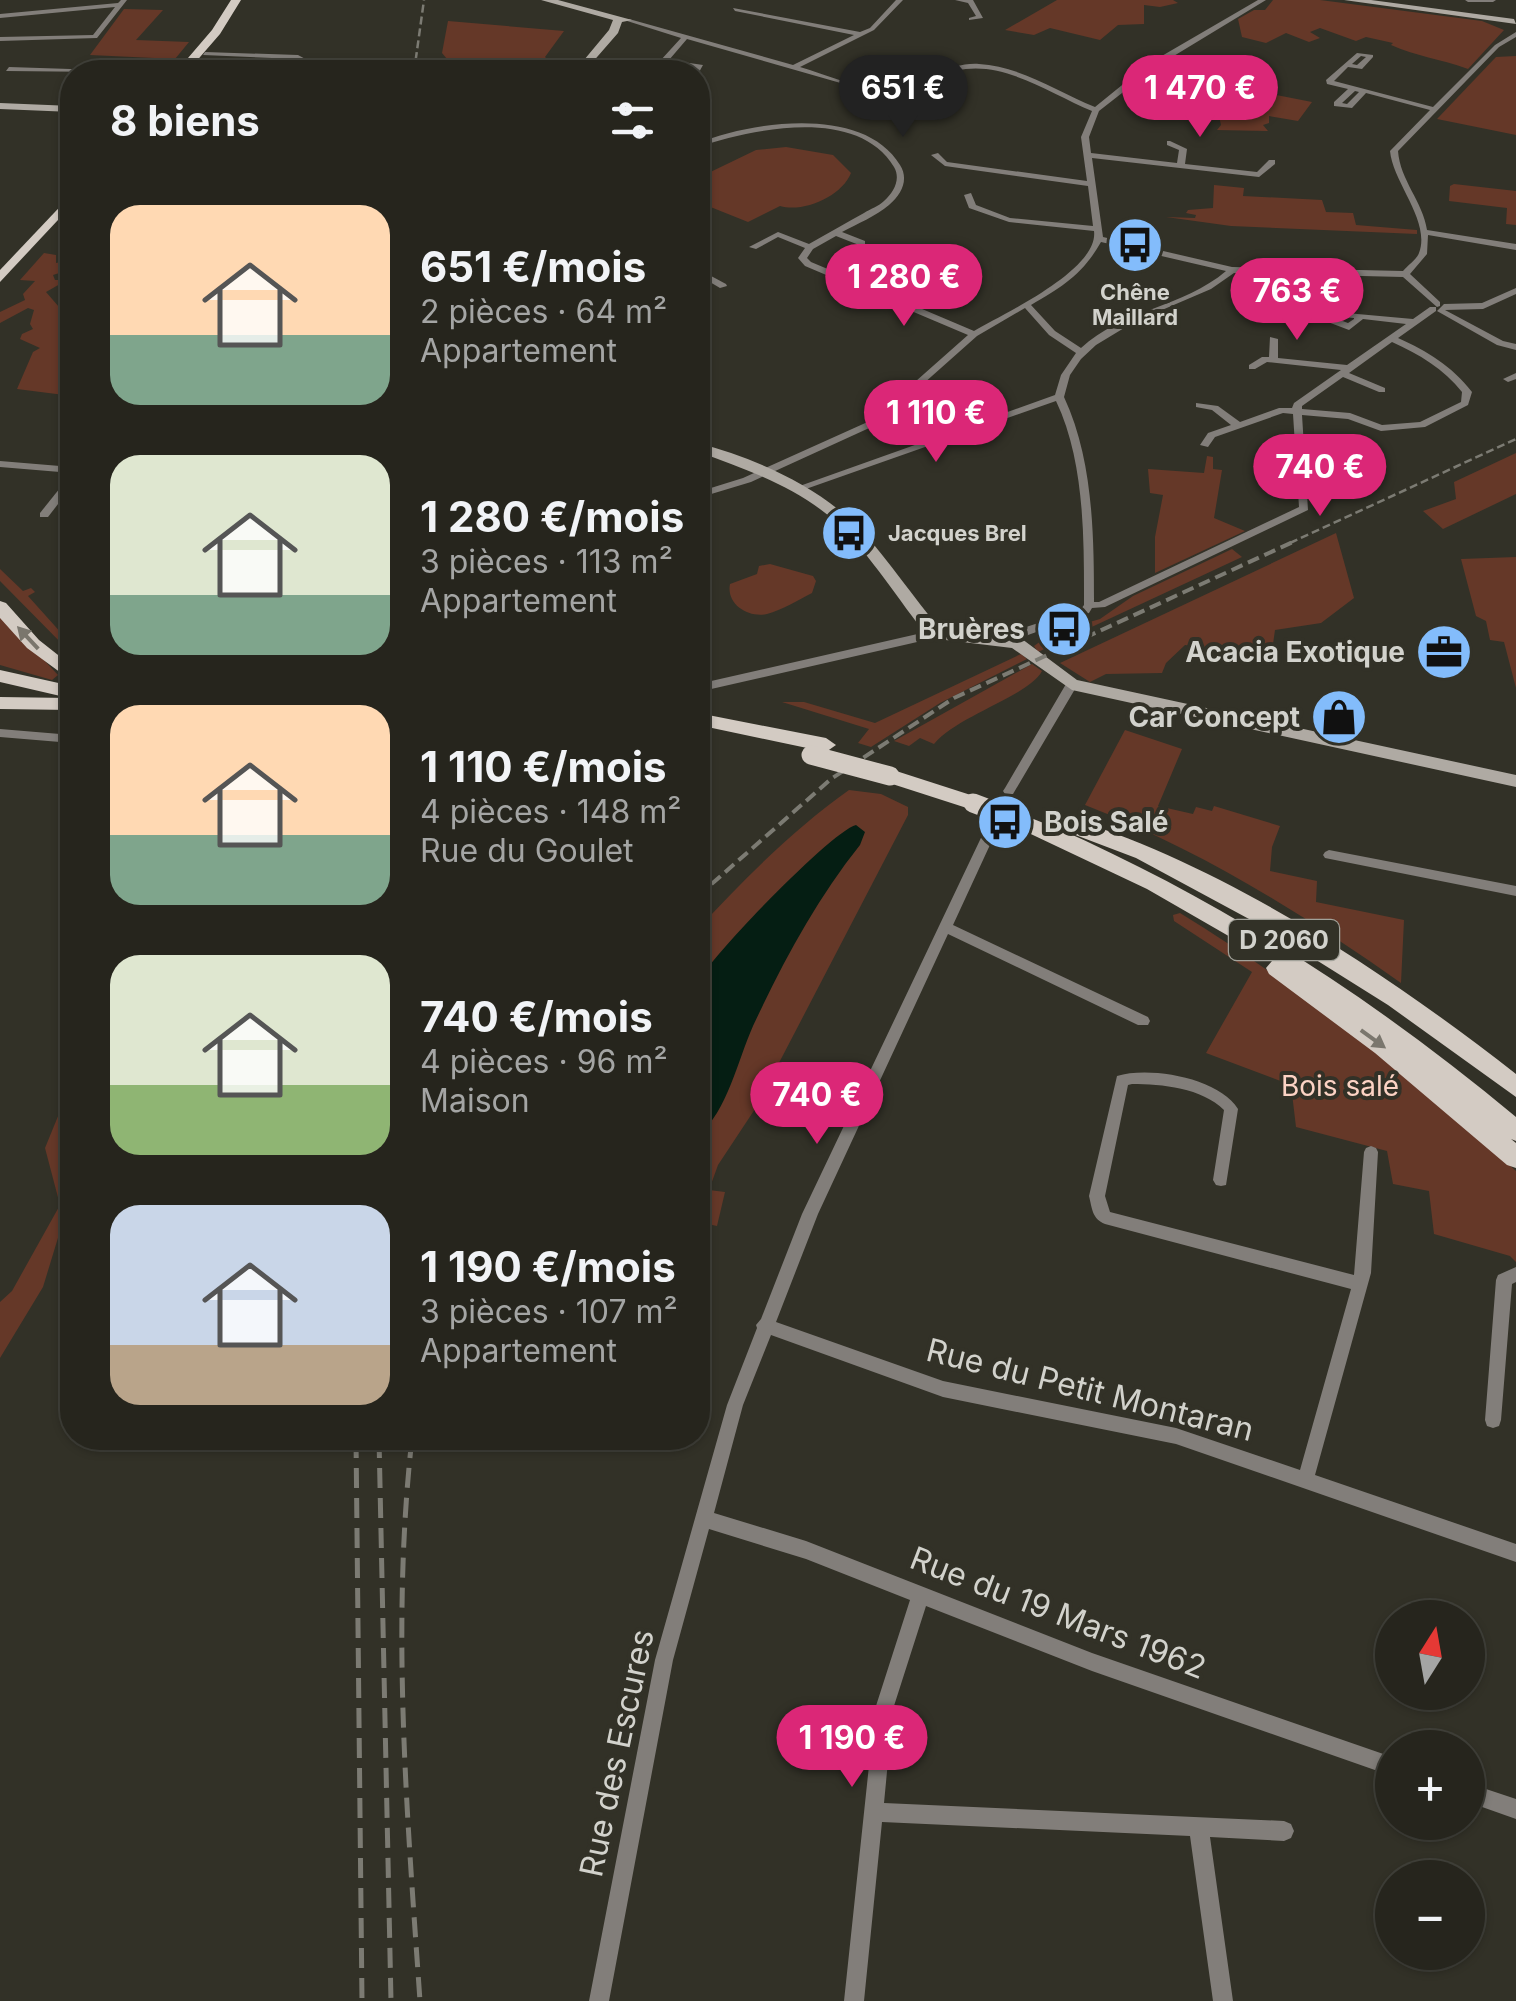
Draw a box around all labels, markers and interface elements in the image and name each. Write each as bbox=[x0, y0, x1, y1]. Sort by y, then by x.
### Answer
pin: 651 € bbox=[833, 55, 973, 140]
pin: 1 470 € bbox=[1108, 55, 1292, 140]
text: 651 € bbox=[861, 68, 945, 107]
text: 1 470 € bbox=[1144, 68, 1256, 107]
icon: filters bbox=[605, 93, 660, 148]
text: 8 biens bbox=[110, 95, 260, 146]
bus stop icon: Chêne Maillard bbox=[1105, 215, 1165, 275]
text: 651 €/mois bbox=[420, 241, 646, 292]
pin: 1 280 € bbox=[812, 244, 996, 329]
icon: home bbox=[190, 245, 310, 365]
text: 1 280 € bbox=[847, 257, 961, 296]
pin: 763 € bbox=[1227, 258, 1367, 343]
text: 763 € bbox=[1252, 271, 1342, 310]
place label: Chêne Maillard bbox=[1092, 279, 1178, 330]
text: 2 pièces · 64 m² bbox=[420, 292, 667, 331]
text: Appartement bbox=[420, 331, 617, 370]
pin: 1 110 € bbox=[844, 380, 1028, 465]
text: 1 110 € bbox=[886, 393, 986, 432]
pin: 740 € bbox=[1250, 434, 1390, 519]
text: 740 € bbox=[1275, 447, 1365, 486]
text: 1 280 €/mois bbox=[420, 491, 684, 542]
icon: home bbox=[190, 495, 310, 615]
bus stop icon: Jacques Brel bbox=[819, 503, 879, 563]
place label: Jacques Brel bbox=[888, 520, 1027, 546]
text: 3 pièces · 113 m² bbox=[420, 542, 673, 581]
text: Appartement bbox=[420, 581, 617, 620]
bus stop icon: Bruères bbox=[1034, 599, 1094, 659]
place label: Bruères bbox=[918, 612, 1025, 646]
office icon: Acacia Exotique bbox=[1414, 622, 1474, 682]
one-way arrow bbox=[16, 626, 39, 650]
place label: Acacia Exotique bbox=[1185, 635, 1405, 669]
shop icon: Car Concept bbox=[1309, 687, 1369, 747]
place label: Car Concept bbox=[1129, 700, 1300, 734]
text: 1 110 €/mois bbox=[420, 741, 667, 792]
icon: home bbox=[190, 745, 310, 865]
text: 4 pièces · 148 m² bbox=[420, 792, 681, 831]
bus stop icon: Bois Salé bbox=[975, 792, 1035, 852]
place label: Bois Salé bbox=[1044, 805, 1168, 839]
text: Rue du Goulet bbox=[420, 831, 634, 870]
road number: D 2060 bbox=[1229, 920, 1339, 960]
text: 740 €/mois bbox=[420, 991, 653, 1042]
icon: home bbox=[190, 995, 310, 1115]
one-way arrow bbox=[1359, 1029, 1386, 1049]
text: 4 pièces · 96 m² bbox=[420, 1042, 668, 1081]
pin: 740 € bbox=[747, 1062, 887, 1147]
park label: Bois salé bbox=[1281, 1069, 1399, 1103]
text: 740 € bbox=[772, 1075, 862, 1114]
text: Maison bbox=[420, 1081, 530, 1120]
text: 1 190 €/mois bbox=[420, 1241, 676, 1292]
icon: home bbox=[190, 1245, 310, 1365]
text: 3 pièces · 107 m² bbox=[420, 1292, 678, 1331]
street label: Rue du Petit Montaran bbox=[922, 1330, 1258, 1449]
text: Appartement bbox=[420, 1331, 617, 1370]
street label: Rue du 19 Mars 1962 bbox=[905, 1538, 1212, 1687]
north arrow bbox=[1375, 1600, 1485, 1710]
map controls bbox=[1375, 1600, 1485, 1970]
street label: Rue des Escures bbox=[571, 1626, 662, 1880]
pin: 1 190 € bbox=[760, 1705, 944, 1790]
text: 1 190 € bbox=[798, 1718, 906, 1757]
button: + bbox=[1375, 1730, 1485, 1840]
button: − bbox=[1375, 1860, 1485, 1970]

